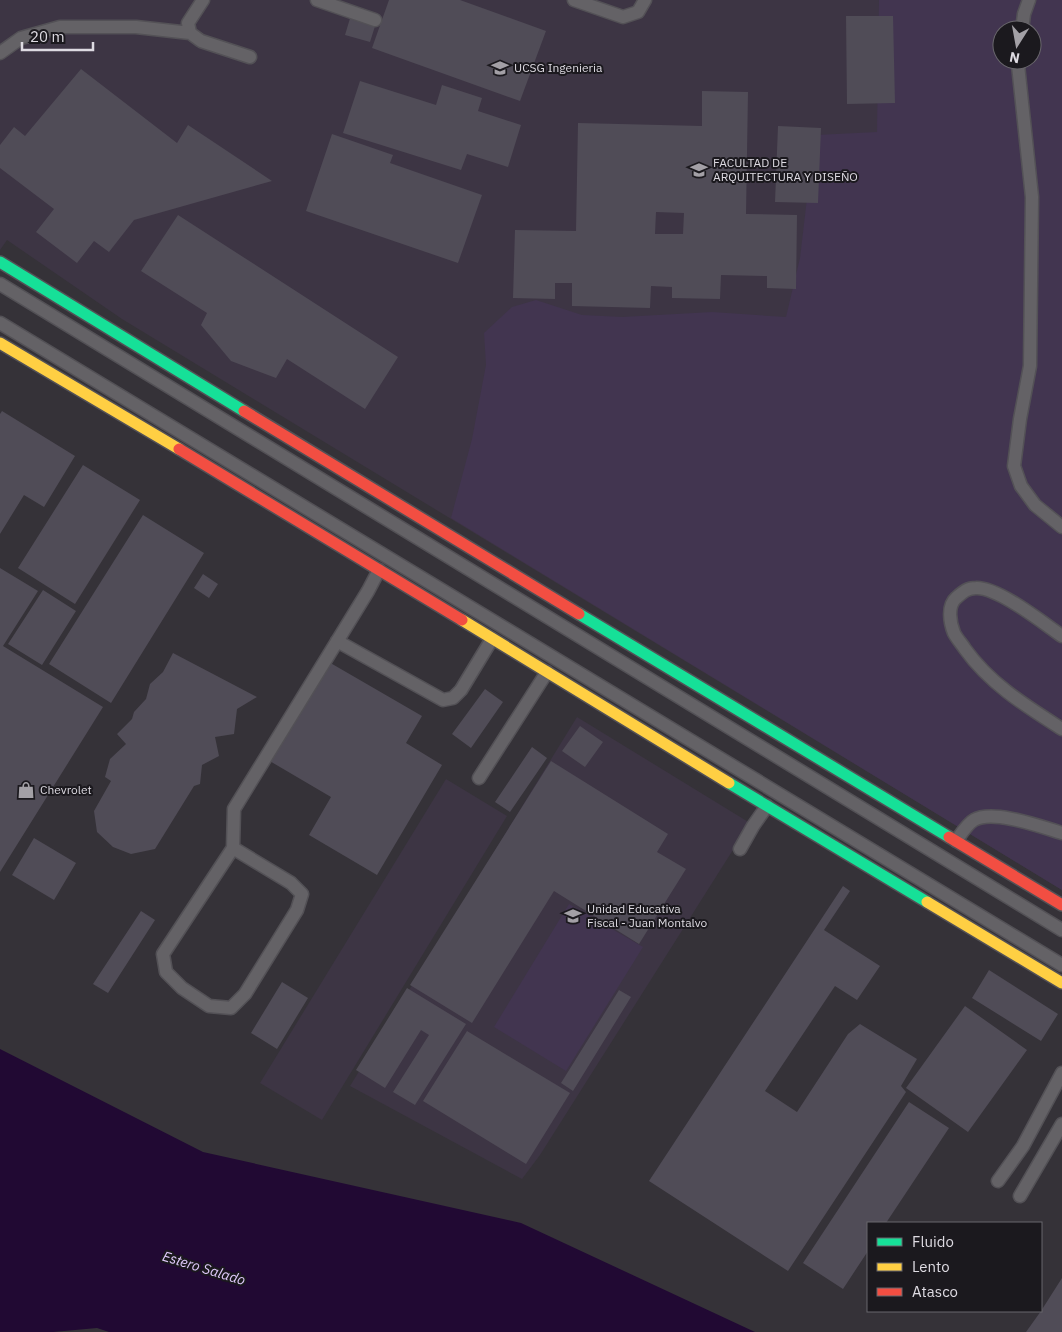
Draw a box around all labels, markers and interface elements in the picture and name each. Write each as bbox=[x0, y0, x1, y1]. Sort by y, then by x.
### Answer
scale bar bbox=[22, 20, 94, 52]
north arrow bbox=[992, 20, 1042, 70]
text: 20 m bbox=[30, 27, 65, 46]
text: N bbox=[1008, 48, 1021, 68]
school or university icon: UCSG Ingenieria bbox=[490, 58, 510, 78]
place label: UCSG Ingenieria bbox=[514, 60, 603, 75]
place label: FACULTAD DE ARQUITECTURA Y DISEÑO bbox=[713, 155, 858, 184]
school or university icon: FACULTAD DE ARQUITECTURA Y DISEÑO bbox=[689, 160, 709, 180]
shop icon: Chevrolet bbox=[16, 780, 36, 800]
place label: Chevrolet bbox=[40, 782, 92, 797]
place label: Unidad Educativa Fiscal - Juan Montalvo bbox=[587, 901, 708, 930]
school or university icon: Unidad Educativa Fiscal - Juan Montalvo bbox=[563, 906, 583, 926]
legend bbox=[867, 1222, 1042, 1312]
text: Fluido bbox=[912, 1232, 954, 1251]
water label: Estero Salado bbox=[160, 1247, 248, 1289]
text: Lento bbox=[912, 1257, 950, 1276]
text: Atasco bbox=[912, 1282, 958, 1301]

